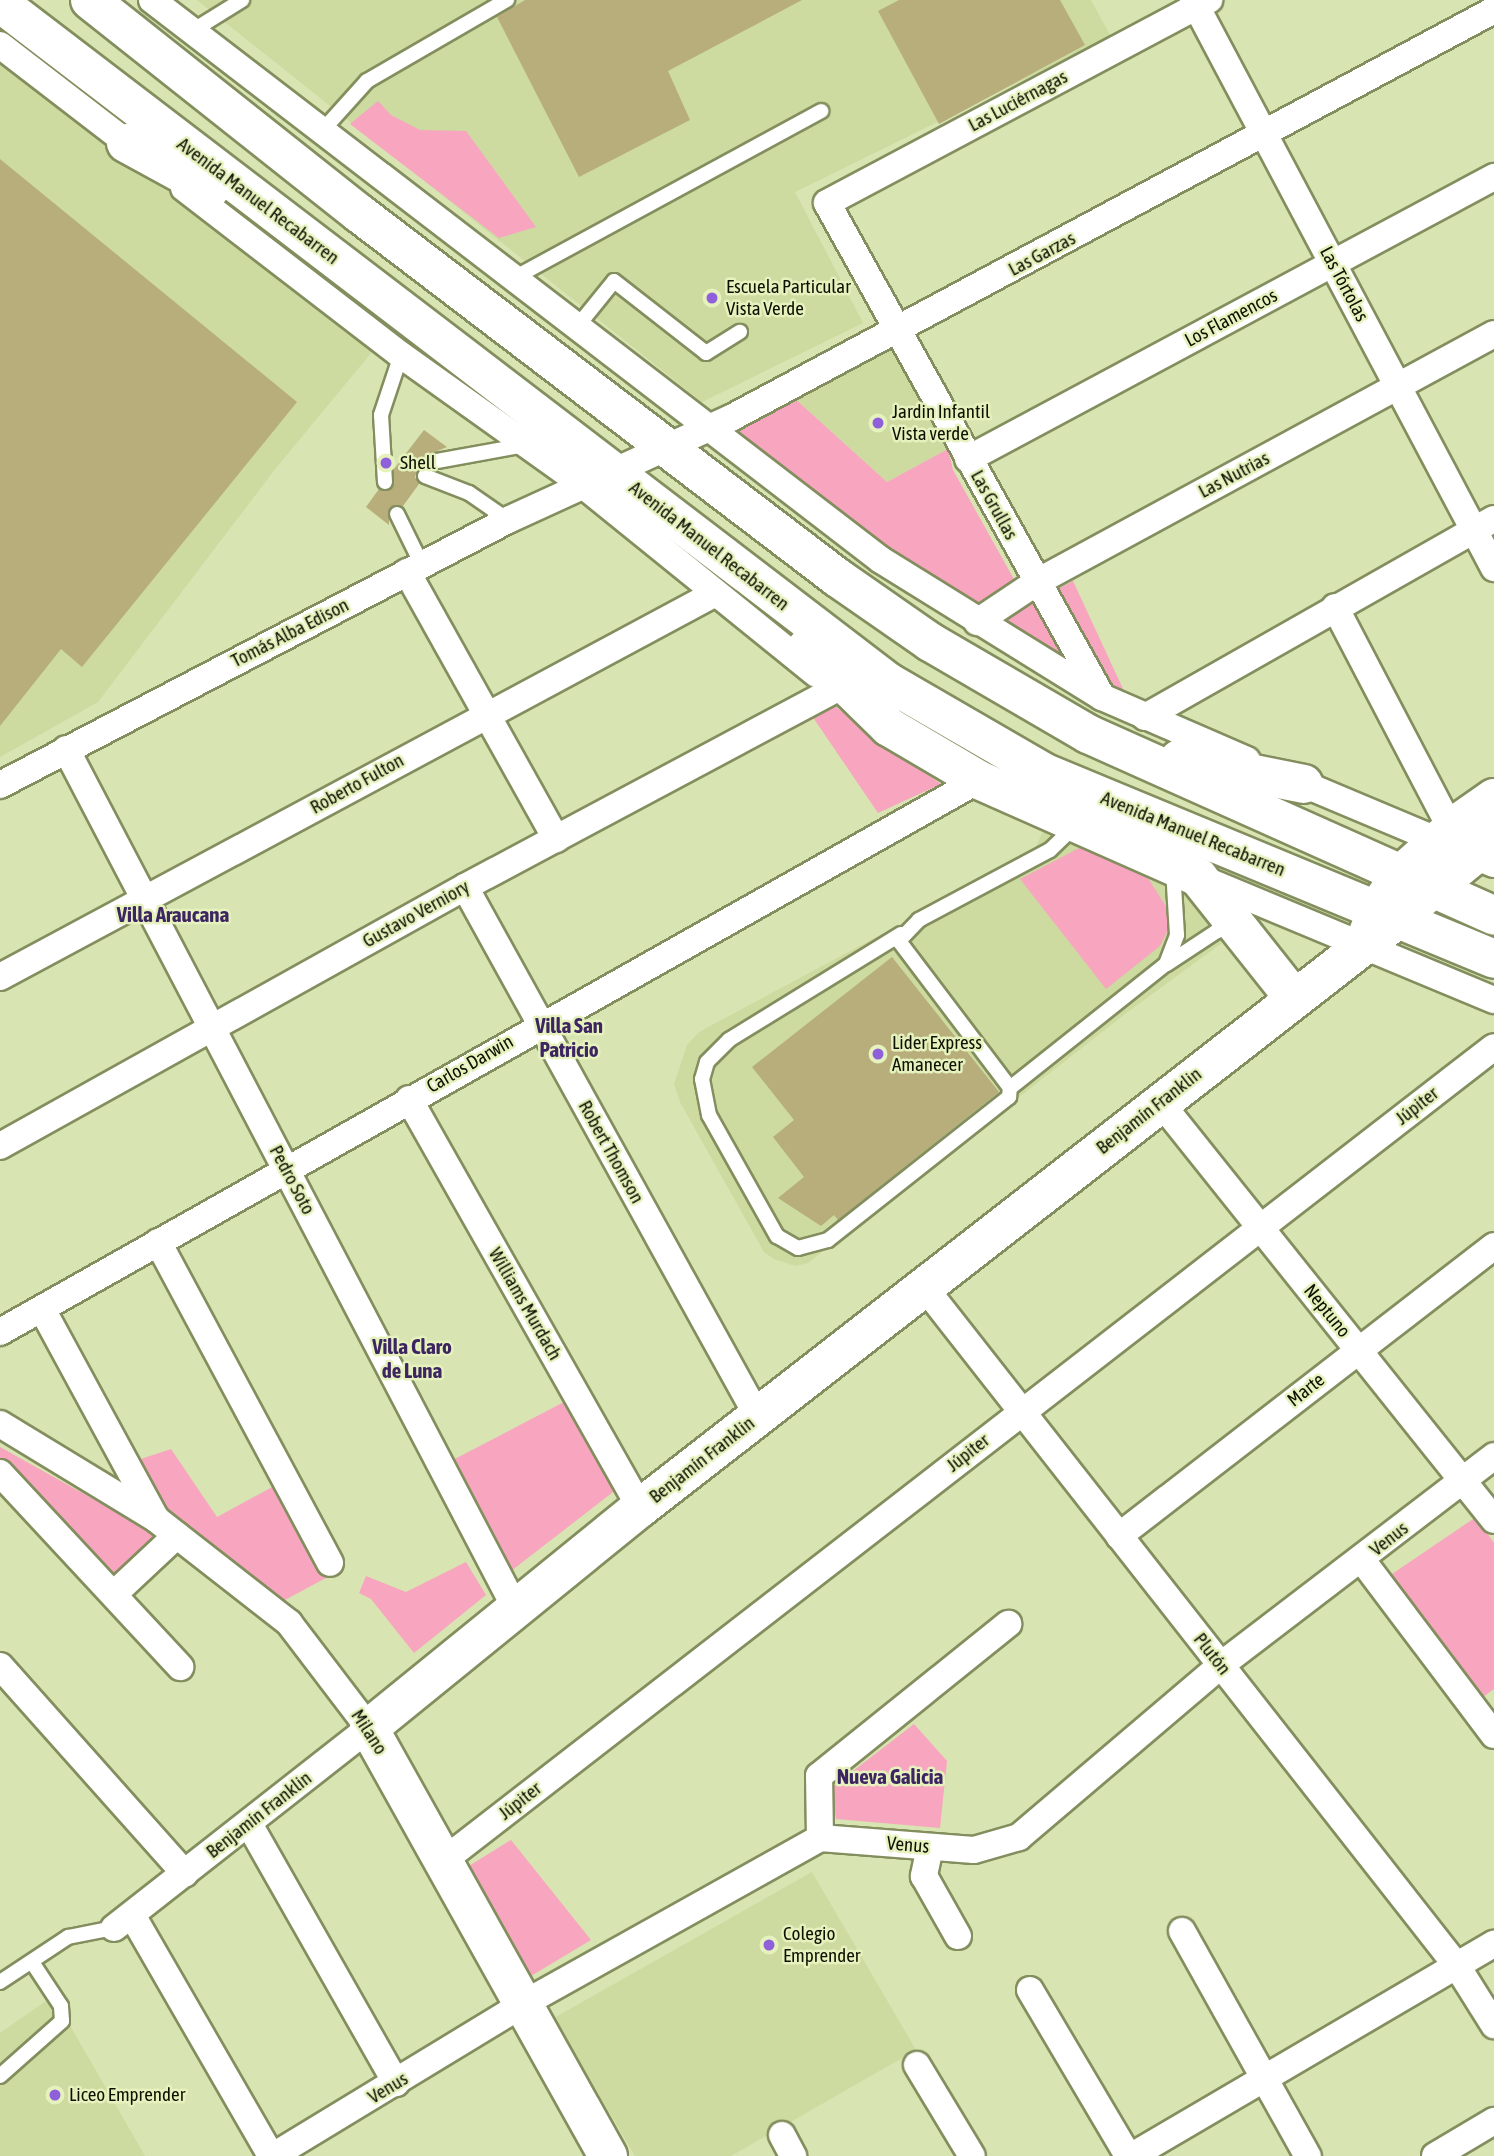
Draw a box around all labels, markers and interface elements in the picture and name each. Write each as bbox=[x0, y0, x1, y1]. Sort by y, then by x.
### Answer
street label: Las Luciérnagas bbox=[965, 65, 1071, 137]
street label: Avenida Manuel Recabarren bbox=[173, 133, 343, 269]
street label: Las Garzas bbox=[1005, 227, 1079, 281]
street label: Las Tórtolas bbox=[1315, 243, 1373, 325]
place label: Escuela Particular Vista Verde bbox=[726, 276, 851, 320]
street label: Los Flamencos bbox=[1181, 284, 1281, 352]
marker: Escuela Particular Vista Verde bbox=[704, 290, 720, 306]
place label: Jardin Infantil Vista verde bbox=[892, 401, 990, 445]
marker: Jardin Infantil Vista verde bbox=[870, 415, 886, 431]
street label: Las Nutrias bbox=[1195, 447, 1273, 503]
place label: Shell bbox=[400, 452, 436, 474]
marker: Shell bbox=[378, 455, 394, 471]
street label: Las Grullas bbox=[966, 466, 1022, 544]
street label: Avenida Manuel Recabarren bbox=[625, 476, 793, 616]
street label: Tomás Alba Edison bbox=[227, 594, 353, 672]
street label: Roberto Fulton bbox=[306, 749, 408, 819]
street label: Avenida Manuel Recabarren bbox=[1098, 787, 1288, 881]
street label: Gustavo Verniory bbox=[359, 875, 473, 953]
district label: Villa Araucana bbox=[117, 901, 229, 927]
district label: Villa San Patricio bbox=[535, 1012, 603, 1062]
street label: Carlos Darwin bbox=[423, 1030, 517, 1098]
place label: Lider Express Amanecer bbox=[892, 1032, 982, 1076]
marker: Lider Express Amanecer bbox=[870, 1046, 886, 1062]
street label: Benjamín Franklin bbox=[1092, 1063, 1206, 1159]
street label: Júpiter bbox=[1391, 1082, 1443, 1130]
street label: Robert Thomson bbox=[573, 1097, 649, 1207]
street label: Pedro Soto bbox=[264, 1142, 320, 1218]
street label: Williams Murdach bbox=[484, 1244, 566, 1364]
street label: Neptuno bbox=[1299, 1280, 1355, 1342]
district label: Villa Claro de Luna bbox=[372, 1333, 452, 1383]
street label: Marte bbox=[1283, 1368, 1329, 1412]
street label: Benjamín Franklin bbox=[645, 1412, 759, 1508]
street label: Júpiter bbox=[942, 1429, 994, 1477]
street label: Venus bbox=[1365, 1517, 1413, 1561]
street label: Plutón bbox=[1189, 1628, 1235, 1680]
street label: Milano bbox=[346, 1705, 392, 1759]
district label: Nueva Galicia bbox=[837, 1763, 943, 1789]
street label: Benjamín Franklin bbox=[202, 1767, 316, 1863]
street label: Júpiter bbox=[494, 1777, 546, 1825]
street label: Venus bbox=[886, 1832, 930, 1858]
place label: Colegio Emprender bbox=[783, 1923, 860, 1967]
marker: Colegio Emprender bbox=[761, 1937, 777, 1953]
street label: Venus bbox=[364, 2067, 412, 2109]
place label: Liceo Emprender bbox=[69, 2084, 185, 2106]
marker: Liceo Emprender bbox=[47, 2087, 63, 2103]

